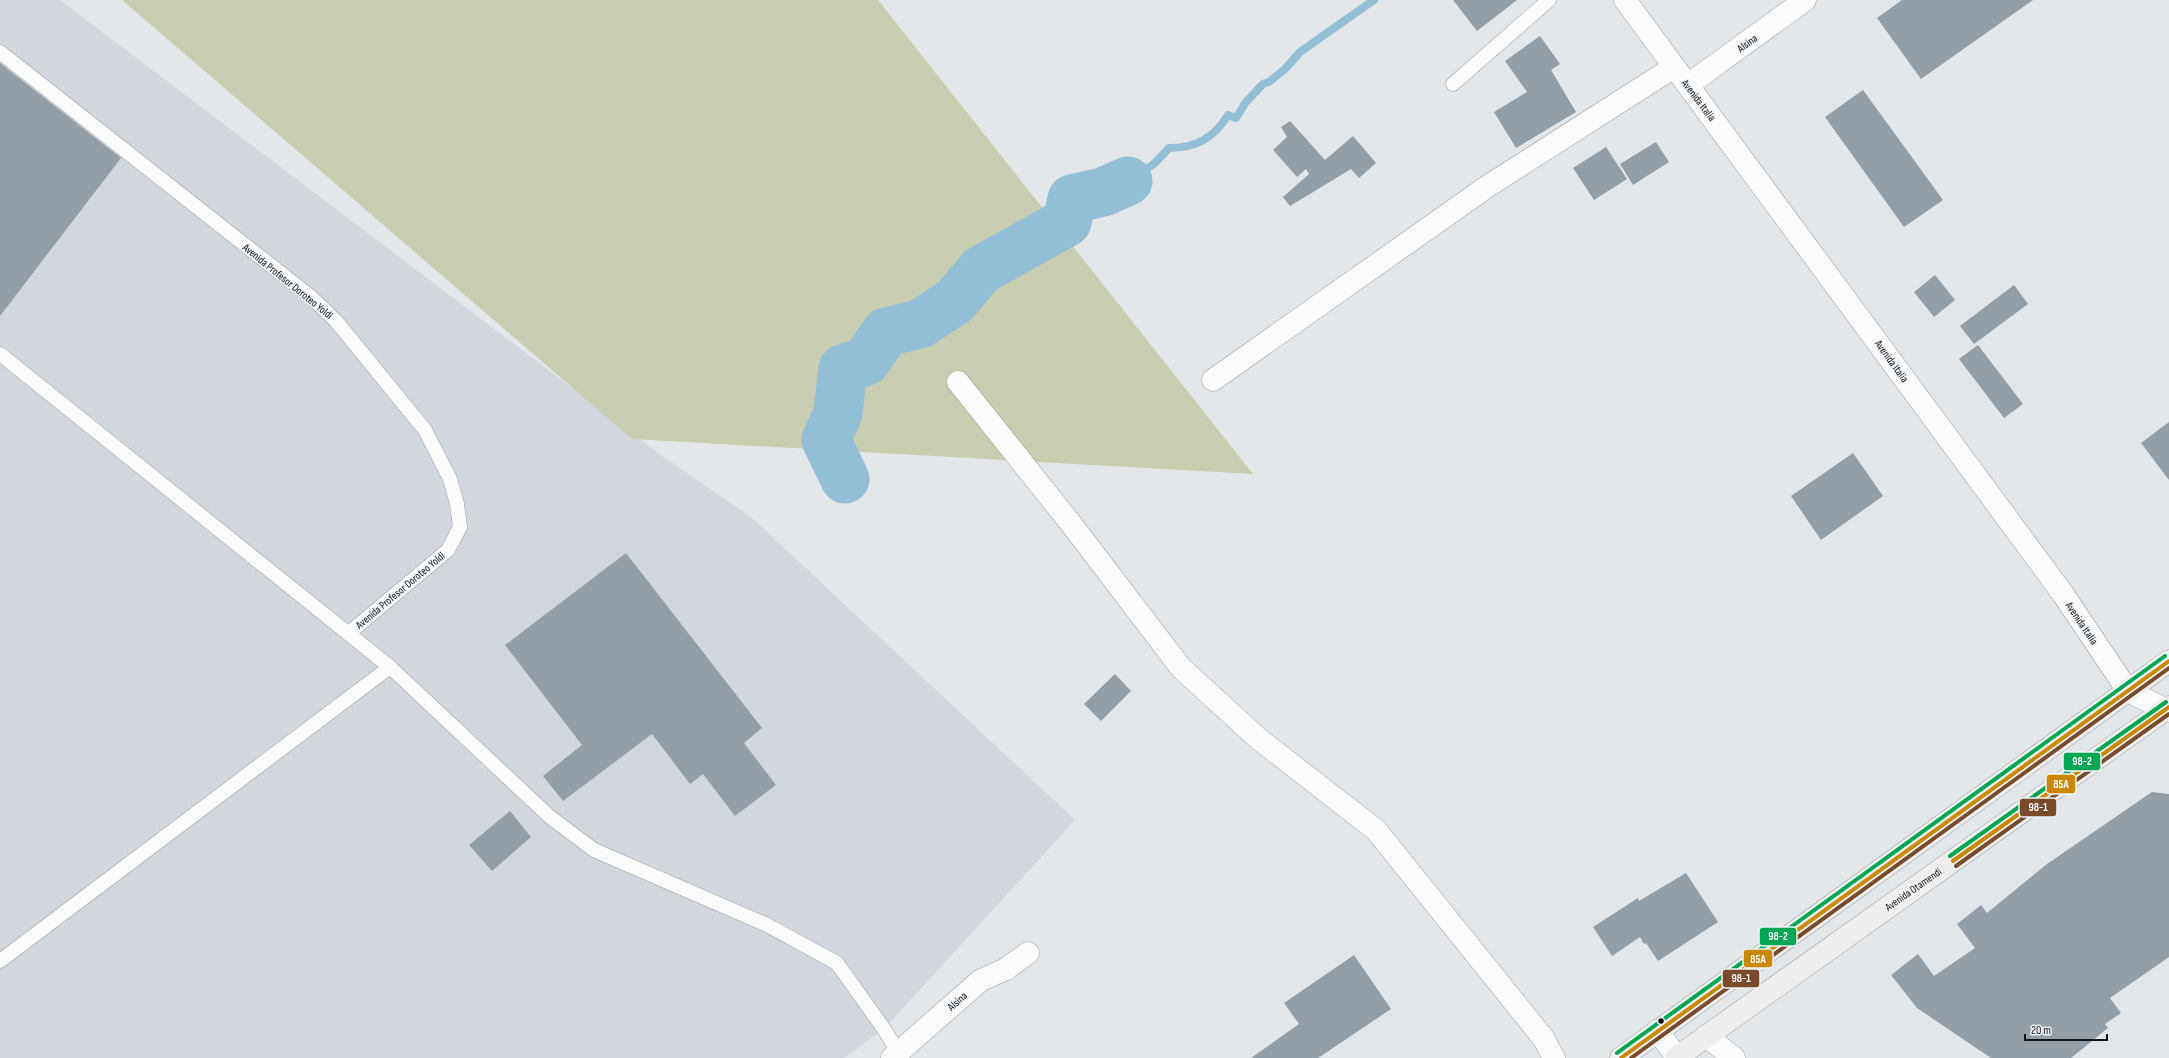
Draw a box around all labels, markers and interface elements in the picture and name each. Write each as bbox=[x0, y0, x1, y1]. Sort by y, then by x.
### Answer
street label: Alsina bbox=[1734, 32, 1760, 56]
street label: Avenida Italia bbox=[1678, 76, 1718, 124]
street label: Avenida Profesor Doroteo Yoldi bbox=[239, 240, 335, 322]
street label: Avenida Italia bbox=[1871, 337, 1911, 385]
street label: Avenida Profesor Doroteo Yoldi bbox=[352, 549, 447, 632]
street label: Avenida Italia bbox=[2062, 599, 2101, 647]
line badge: 98-2 bbox=[2063, 752, 2101, 771]
text: 98-2 bbox=[2072, 755, 2092, 768]
line badge: 85A bbox=[2046, 774, 2076, 794]
text: 85A bbox=[2053, 778, 2069, 791]
line badge: 98-1 bbox=[2019, 798, 2057, 817]
text: 98-1 bbox=[2029, 801, 2048, 814]
street label: Avenida Otamendi bbox=[1882, 865, 1944, 914]
line badge: 98-2 bbox=[1759, 927, 1797, 946]
text: 98-2 bbox=[1768, 930, 1788, 943]
line badge: 85A bbox=[1743, 949, 1773, 968]
text: 85A bbox=[1750, 953, 1766, 966]
line badge: 98-1 bbox=[1722, 969, 1760, 988]
text: 98-1 bbox=[1732, 972, 1751, 985]
street label: Alsina bbox=[944, 989, 970, 1014]
unlabelled marker bbox=[1656, 1016, 1666, 1026]
scale bar bbox=[2025, 1016, 2107, 1042]
text: 20 m bbox=[2031, 1023, 2051, 1038]

